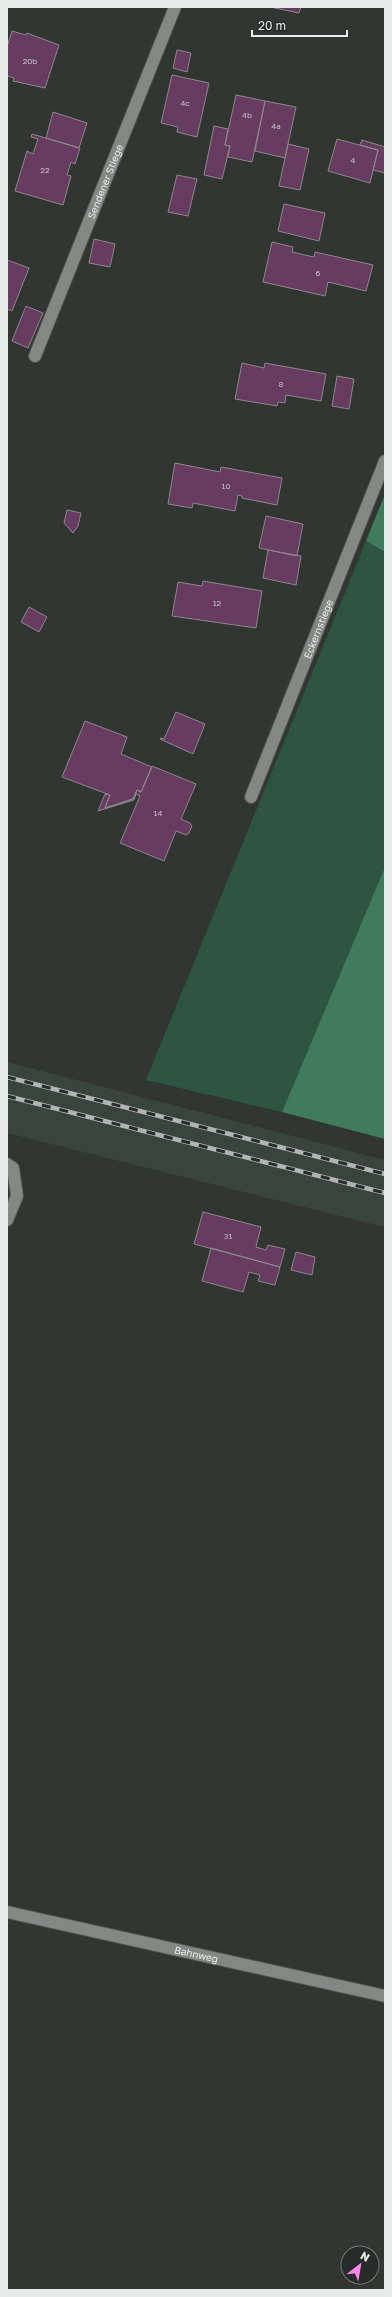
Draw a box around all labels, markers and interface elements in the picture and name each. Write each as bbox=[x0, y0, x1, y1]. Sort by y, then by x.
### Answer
scale bar bbox=[252, 12, 347, 38]
text: 20 m bbox=[258, 18, 286, 33]
house number: 20b bbox=[23, 56, 37, 66]
house number: 4c bbox=[180, 98, 190, 108]
house number: 4b bbox=[242, 110, 252, 120]
house number: 4a bbox=[271, 121, 281, 131]
street label: Sendener Stiege bbox=[85, 142, 125, 221]
house number: 4 bbox=[351, 155, 356, 165]
house number: 22 bbox=[40, 165, 50, 175]
house number: 6 bbox=[316, 268, 321, 278]
house number: 8 bbox=[279, 379, 284, 389]
house number: 10 bbox=[222, 481, 230, 491]
street label: Eckernstiege bbox=[301, 597, 335, 660]
house number: 12 bbox=[213, 598, 222, 608]
house number: 14 bbox=[154, 808, 162, 818]
house number: 31 bbox=[224, 1231, 232, 1241]
street label: Bahnweg bbox=[173, 1943, 219, 1965]
north arrow bbox=[340, 2245, 380, 2285]
text: N bbox=[358, 2248, 372, 2264]

